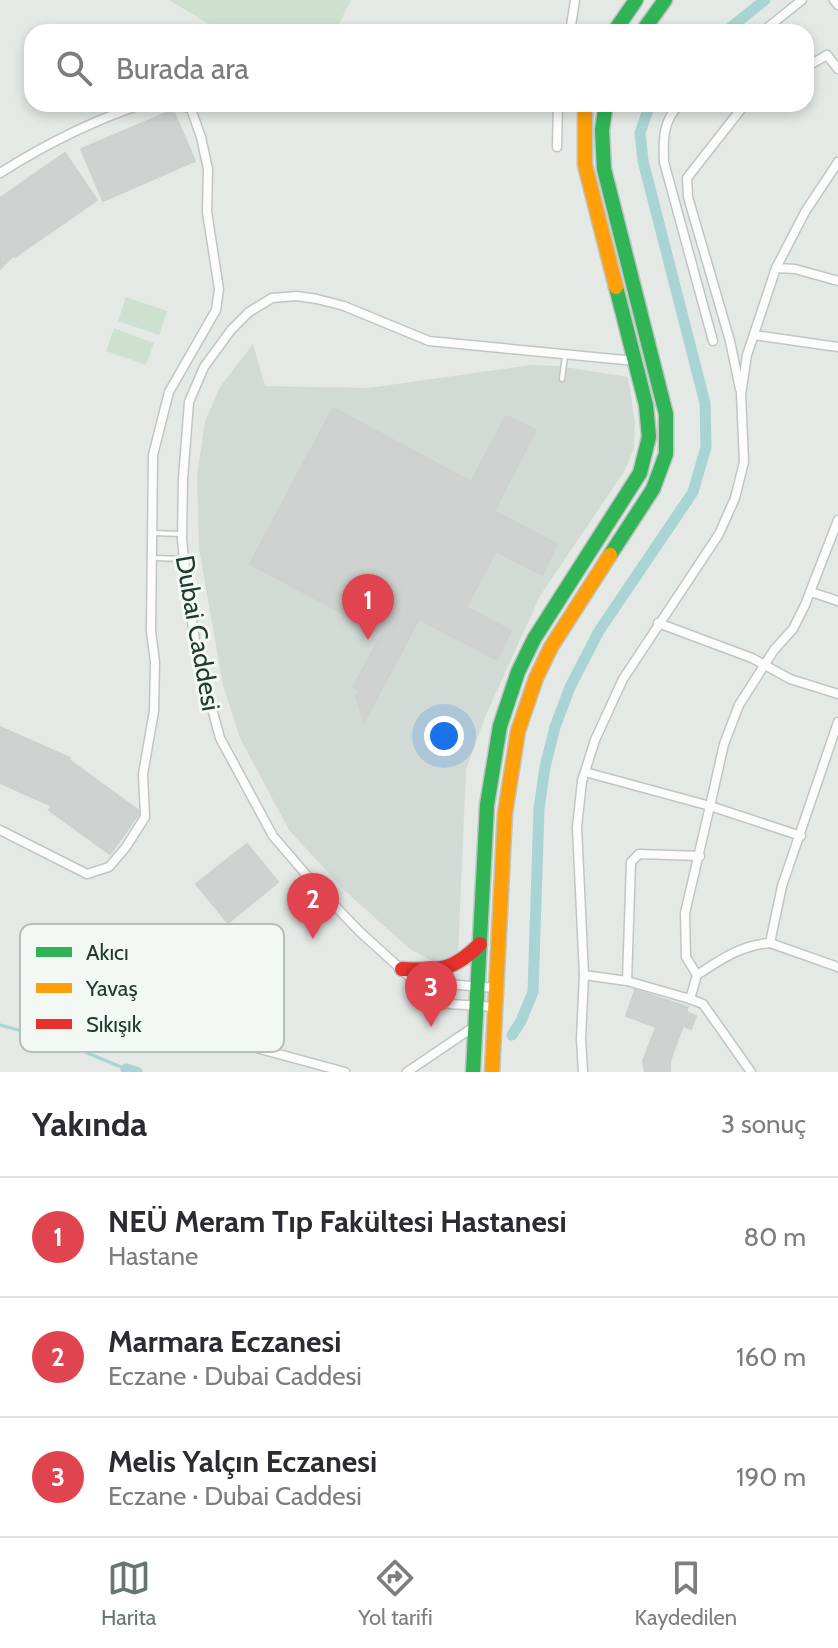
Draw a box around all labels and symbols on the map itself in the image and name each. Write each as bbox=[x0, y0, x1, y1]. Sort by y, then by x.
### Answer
street label: Dubai Caddesi bbox=[169, 553, 227, 713]
pin: 1 bbox=[342, 574, 394, 640]
your location bbox=[424, 716, 464, 756]
pin: 2 bbox=[287, 873, 339, 939]
legend bbox=[20, 924, 284, 1052]
text: Akıcı bbox=[86, 939, 129, 966]
pin: 3 bbox=[405, 961, 457, 1027]
text: Yavaş bbox=[85, 975, 138, 1002]
text: Sıkışık bbox=[86, 1011, 142, 1038]

